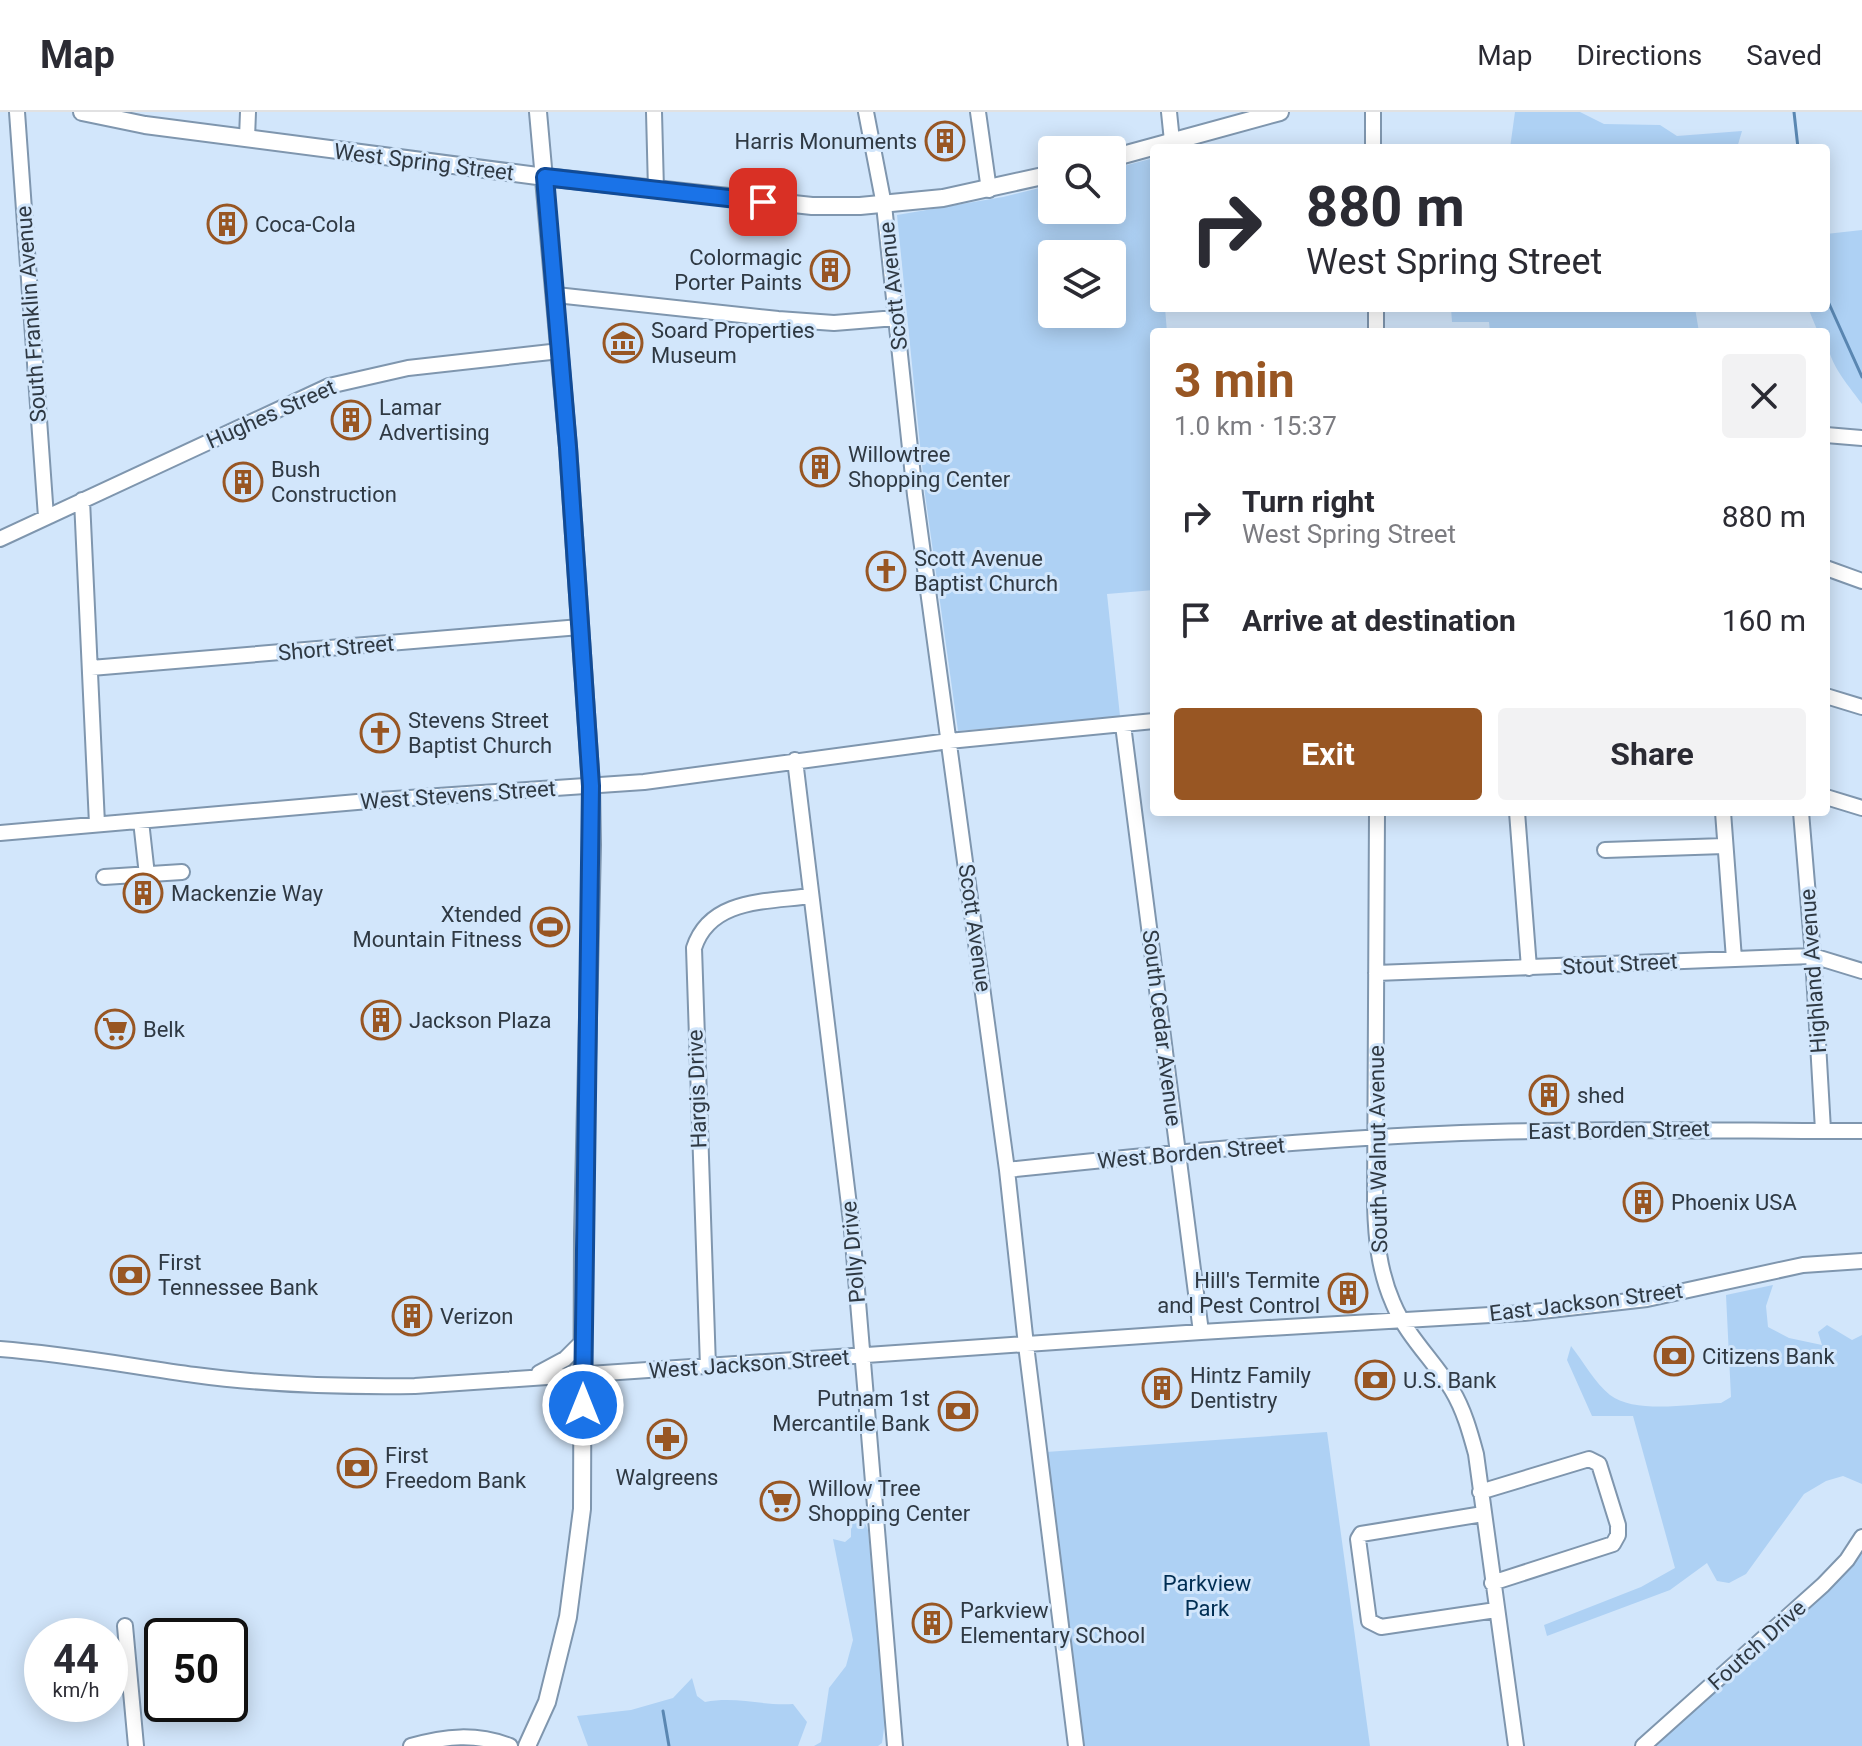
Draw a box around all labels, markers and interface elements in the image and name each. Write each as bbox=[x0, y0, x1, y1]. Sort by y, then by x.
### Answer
text: Map bbox=[40, 33, 115, 77]
text: Map bbox=[1477, 39, 1533, 72]
text: Directions bbox=[1577, 39, 1702, 72]
text: Saved bbox=[1746, 39, 1822, 72]
building icon: Harris Monuments bbox=[924, 120, 966, 162]
place label: Harris Monuments bbox=[735, 129, 917, 154]
map controls bbox=[1038, 136, 1126, 328]
button: search bbox=[1038, 136, 1126, 224]
street label: West Spring Street bbox=[333, 139, 515, 185]
pin bbox=[729, 168, 797, 236]
text: 880 m bbox=[1306, 174, 1465, 240]
icon: right bbox=[1174, 176, 1278, 280]
icon: arrive bbox=[741, 180, 785, 224]
building icon: Coca-Cola bbox=[206, 203, 248, 245]
street label: South Franklin Avenue bbox=[11, 205, 51, 423]
place label: Coca-Cola bbox=[255, 212, 356, 237]
street label: Scott Avenue bbox=[874, 221, 912, 351]
button: layers bbox=[1038, 240, 1126, 328]
text: West Spring Street bbox=[1306, 241, 1602, 283]
place label: Colormagic Porter Paints bbox=[674, 245, 802, 295]
building icon: Colormagic Porter Paints bbox=[809, 249, 851, 291]
place label: Soard Properties Museum bbox=[651, 318, 815, 368]
museum icon: Soard Properties Museum bbox=[602, 322, 644, 364]
text: 3 min bbox=[1174, 352, 1295, 409]
button: close bbox=[1722, 354, 1806, 438]
street label: Hughes Street bbox=[203, 374, 339, 454]
place label: Lamar Advertising bbox=[379, 395, 490, 445]
building icon: Lamar Advertising bbox=[330, 399, 372, 441]
text: 1.0 km · 15:37 bbox=[1174, 411, 1337, 441]
place label: Willowtree Shopping Center bbox=[848, 442, 1011, 492]
building icon: Willowtree Shopping Center bbox=[799, 446, 841, 488]
place label: Bush Construction bbox=[271, 457, 397, 507]
building icon: Bush Construction bbox=[222, 461, 264, 503]
text: Turn right bbox=[1242, 484, 1375, 519]
icon: right bbox=[1174, 494, 1218, 538]
text: 880 m bbox=[1722, 499, 1806, 534]
text: West Spring Street bbox=[1242, 519, 1456, 549]
place label: Scott Avenue Baptist Church bbox=[914, 546, 1058, 596]
church icon: Scott Avenue Baptist Church bbox=[865, 550, 907, 592]
icon: arrive bbox=[1174, 598, 1218, 642]
text: Arrive at destination bbox=[1242, 603, 1516, 638]
text: 160 m bbox=[1722, 603, 1806, 638]
street label: Short Street bbox=[277, 630, 395, 666]
place label: Stevens Street Baptist Church bbox=[408, 708, 552, 758]
button: Exit bbox=[1174, 708, 1482, 800]
button: Share bbox=[1498, 708, 1806, 800]
church icon: Stevens Street Baptist Church bbox=[359, 712, 401, 754]
street label: West Stevens Street bbox=[359, 776, 557, 814]
street label: Scott Avenue bbox=[954, 862, 996, 994]
building icon: Mackenzie Way bbox=[122, 872, 164, 914]
place label: Mackenzie Way bbox=[171, 881, 324, 906]
street label: Highland Avenue bbox=[1795, 888, 1831, 1054]
place label: Xtended Mountain Fitness bbox=[353, 902, 522, 952]
sports icon: Xtended Mountain Fitness bbox=[529, 906, 571, 948]
street label: South Cedar Avenue bbox=[1138, 928, 1186, 1128]
street label: Stout Street bbox=[1562, 948, 1678, 980]
building icon: Jackson Plaza bbox=[360, 999, 402, 1041]
supermarket icon: Belk bbox=[94, 1008, 136, 1050]
place label: Jackson Plaza bbox=[409, 1008, 551, 1033]
place label: Belk bbox=[143, 1017, 186, 1042]
street label: Hargis Drive bbox=[682, 1029, 712, 1149]
street label: South Walnut Avenue bbox=[1364, 1045, 1392, 1253]
building icon: shed bbox=[1528, 1074, 1570, 1116]
place label: shed bbox=[1577, 1083, 1625, 1108]
street label: East Borden Street bbox=[1528, 1116, 1710, 1144]
street label: West Borden Street bbox=[1096, 1132, 1286, 1174]
building icon: Phoenix USA bbox=[1622, 1181, 1664, 1223]
place label: Phoenix USA bbox=[1671, 1190, 1797, 1215]
street label: Polly Drive bbox=[836, 1200, 870, 1304]
place label: First Tennessee Bank bbox=[158, 1250, 319, 1300]
bank icon: First Tennessee Bank bbox=[109, 1254, 151, 1296]
place label: Hill's Termite and Pest Control bbox=[1157, 1268, 1320, 1318]
building icon: Hill's Termite and Pest Control bbox=[1327, 1272, 1369, 1314]
street label: East Jackson Street bbox=[1488, 1278, 1684, 1326]
building icon: Verizon bbox=[391, 1295, 433, 1337]
place label: Verizon bbox=[440, 1304, 513, 1329]
bank icon: Citizens Bank bbox=[1653, 1335, 1695, 1377]
place label: Citizens Bank bbox=[1702, 1344, 1835, 1369]
street label: West Jackson Street bbox=[648, 1345, 850, 1383]
bank icon: U.S. Bank bbox=[1354, 1359, 1396, 1401]
position arrow bbox=[541, 1363, 625, 1447]
place label: Hintz Family Dentistry bbox=[1190, 1363, 1312, 1413]
building icon: Hintz Family Dentistry bbox=[1141, 1367, 1183, 1409]
place label: U.S. Bank bbox=[1403, 1368, 1497, 1393]
place label: Putnam 1st Mercantile Bank bbox=[772, 1386, 931, 1436]
bank icon: Putnam 1st Mercantile Bank bbox=[937, 1390, 979, 1432]
pharmacy icon: Walgreens bbox=[646, 1418, 688, 1460]
place label: First Freedom Bank bbox=[385, 1443, 527, 1493]
bank icon: First Freedom Bank bbox=[336, 1447, 378, 1489]
place label: Walgreens bbox=[616, 1465, 718, 1490]
place label: Willow Tree Shopping Center bbox=[808, 1476, 971, 1526]
supermarket icon: Willow Tree Shopping Center bbox=[759, 1480, 801, 1522]
park label: Parkview Park bbox=[1163, 1571, 1252, 1621]
street label: Foutch Drive bbox=[1703, 1595, 1811, 1695]
place label: Parkview Elementary SChool bbox=[960, 1598, 1145, 1648]
building icon: Parkview Elementary SChool bbox=[911, 1602, 953, 1644]
speed limit sign: 50 bbox=[144, 1618, 248, 1722]
text: 44 bbox=[53, 1636, 99, 1683]
text: km/h bbox=[53, 1678, 99, 1702]

